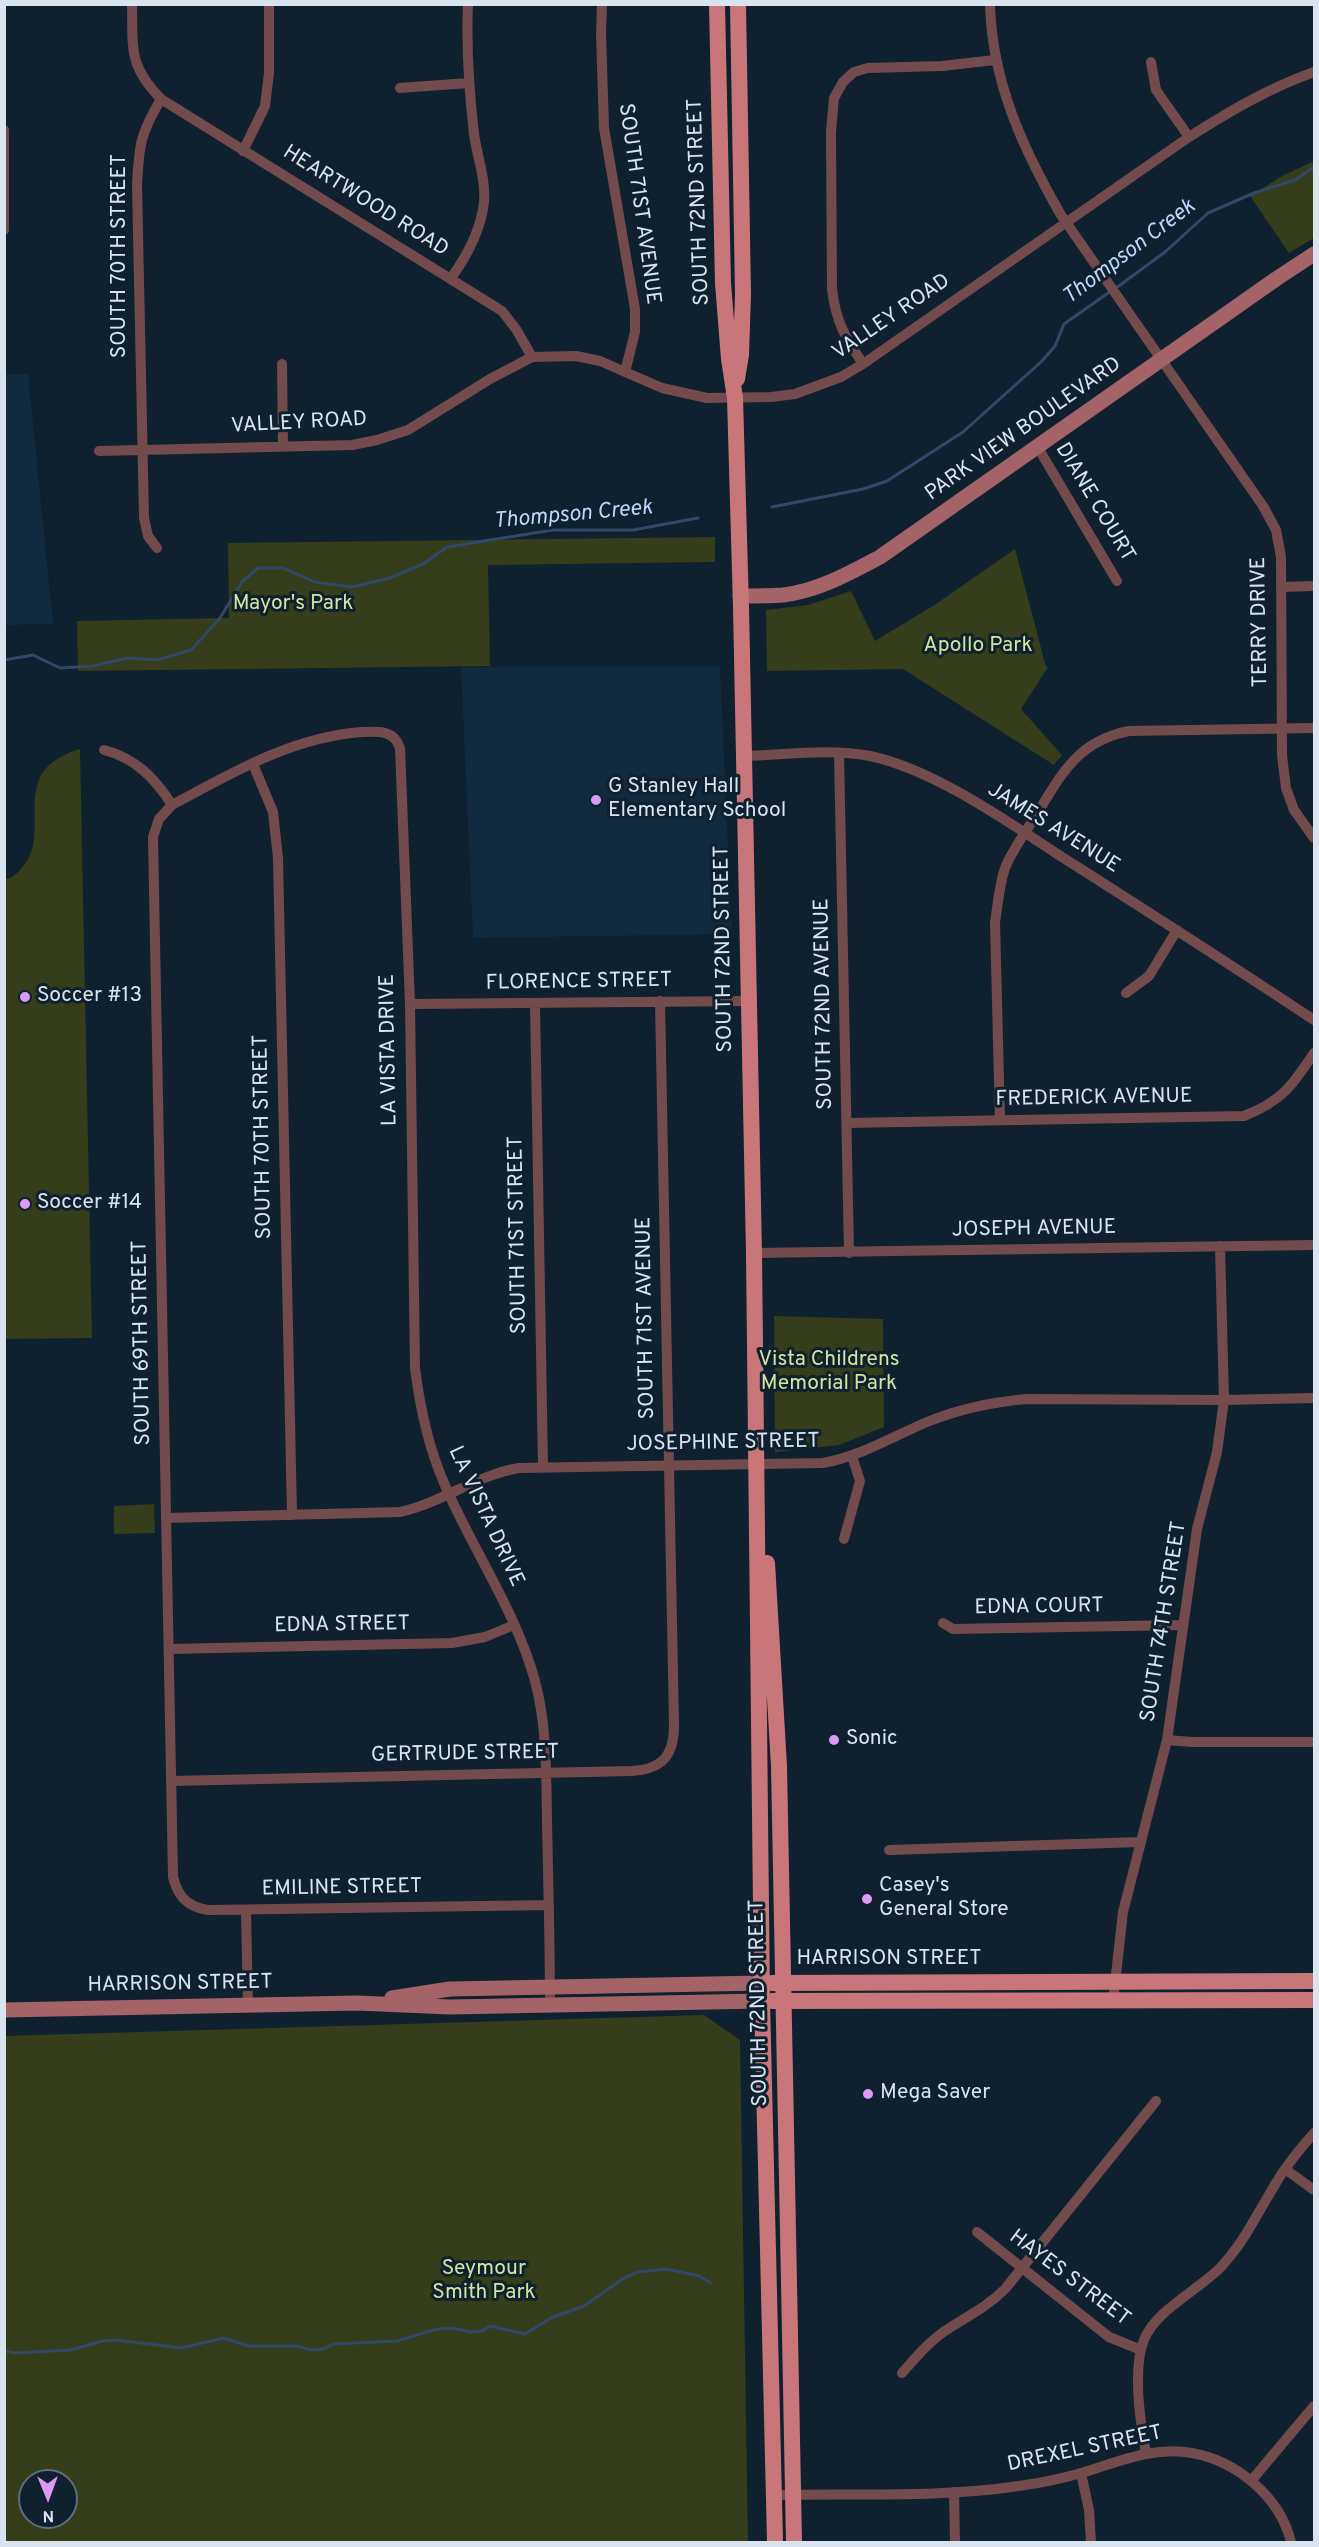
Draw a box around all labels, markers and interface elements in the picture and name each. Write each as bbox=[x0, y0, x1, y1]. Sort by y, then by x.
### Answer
street label: SOUTH 72ND STREET bbox=[684, 98, 716, 306]
street label: SOUTH 71ST AVENUE bbox=[611, 102, 665, 306]
street label: HEARTWOOD ROAD bbox=[277, 141, 453, 263]
street label: SOUTH 70TH STREET bbox=[108, 154, 134, 358]
water label: Thompson Creek bbox=[1058, 195, 1202, 311]
street label: VALLEY ROAD bbox=[828, 269, 956, 367]
street label: PARK VIEW BOULEVARD bbox=[921, 353, 1127, 507]
street label: VALLEY ROAD bbox=[230, 408, 368, 440]
street label: DIANE COURT bbox=[1049, 439, 1139, 567]
water label: Thompson Creek bbox=[493, 496, 653, 536]
street label: TERRY DRIVE bbox=[1247, 557, 1275, 687]
park label: Mayor's Park bbox=[233, 592, 353, 618]
park label: Apollo Park bbox=[923, 634, 1033, 660]
place label: G Stanley Hall Elementary School bbox=[608, 775, 786, 825]
street label: JAMES AVENUE bbox=[982, 778, 1124, 880]
marker: G Stanley Hall Elementary School bbox=[589, 793, 603, 807]
street label: SOUTH 72ND STREET bbox=[711, 845, 739, 1053]
street label: SOUTH 72ND AVENUE bbox=[811, 898, 839, 1110]
street label: FLORENCE STREET bbox=[486, 969, 672, 997]
street label: LA VISTA DRIVE bbox=[376, 974, 404, 1126]
place label: Soccer #13 bbox=[37, 984, 142, 1010]
marker: Soccer #13 bbox=[18, 990, 32, 1004]
street label: SOUTH 70TH STREET bbox=[250, 1034, 278, 1240]
street label: FREDERICK AVENUE bbox=[995, 1085, 1193, 1113]
street label: SOUTH 71ST STREET bbox=[505, 1136, 533, 1334]
place label: Soccer #14 bbox=[37, 1191, 142, 1217]
marker: Soccer #14 bbox=[18, 1197, 32, 1211]
street label: SOUTH 71ST AVENUE bbox=[633, 1216, 661, 1420]
street label: JOSEPH AVENUE bbox=[951, 1216, 1117, 1244]
street label: SOUTH 69TH STREET bbox=[129, 1240, 157, 1446]
park label: Vista Childrens Memorial Park bbox=[758, 1348, 900, 1398]
street label: JOSEPHINE STREET bbox=[626, 1430, 820, 1458]
street label: LA VISTA DRIVE bbox=[441, 1443, 529, 1591]
street label: SOUTH 74TH STREET bbox=[1137, 1520, 1193, 1724]
street label: EDNA COURT bbox=[974, 1594, 1104, 1622]
street label: EDNA STREET bbox=[274, 1612, 410, 1640]
place label: Sonic bbox=[846, 1727, 897, 1753]
marker: Sonic bbox=[827, 1733, 841, 1747]
street label: GERTRUDE STREET bbox=[371, 1741, 559, 1769]
place label: Casey's General Store bbox=[879, 1874, 1008, 1924]
street label: EMILINE STREET bbox=[262, 1875, 422, 1903]
marker: Casey's General Store bbox=[860, 1892, 874, 1906]
street label: SOUTH 72ND STREET bbox=[746, 1899, 774, 2107]
street label: HARRISON STREET bbox=[796, 1947, 982, 1973]
street label: HARRISON STREET bbox=[87, 1971, 273, 1999]
place label: Mega Saver bbox=[880, 2081, 990, 2107]
marker: Mega Saver bbox=[861, 2087, 875, 2101]
street label: HAYES STREET bbox=[1003, 2225, 1135, 2333]
park label: Seymour Smith Park bbox=[432, 2257, 536, 2307]
street label: DREXEL STREET bbox=[1005, 2421, 1165, 2479]
north arrow bbox=[18, 2469, 78, 2529]
text: N bbox=[42, 2505, 54, 2525]

